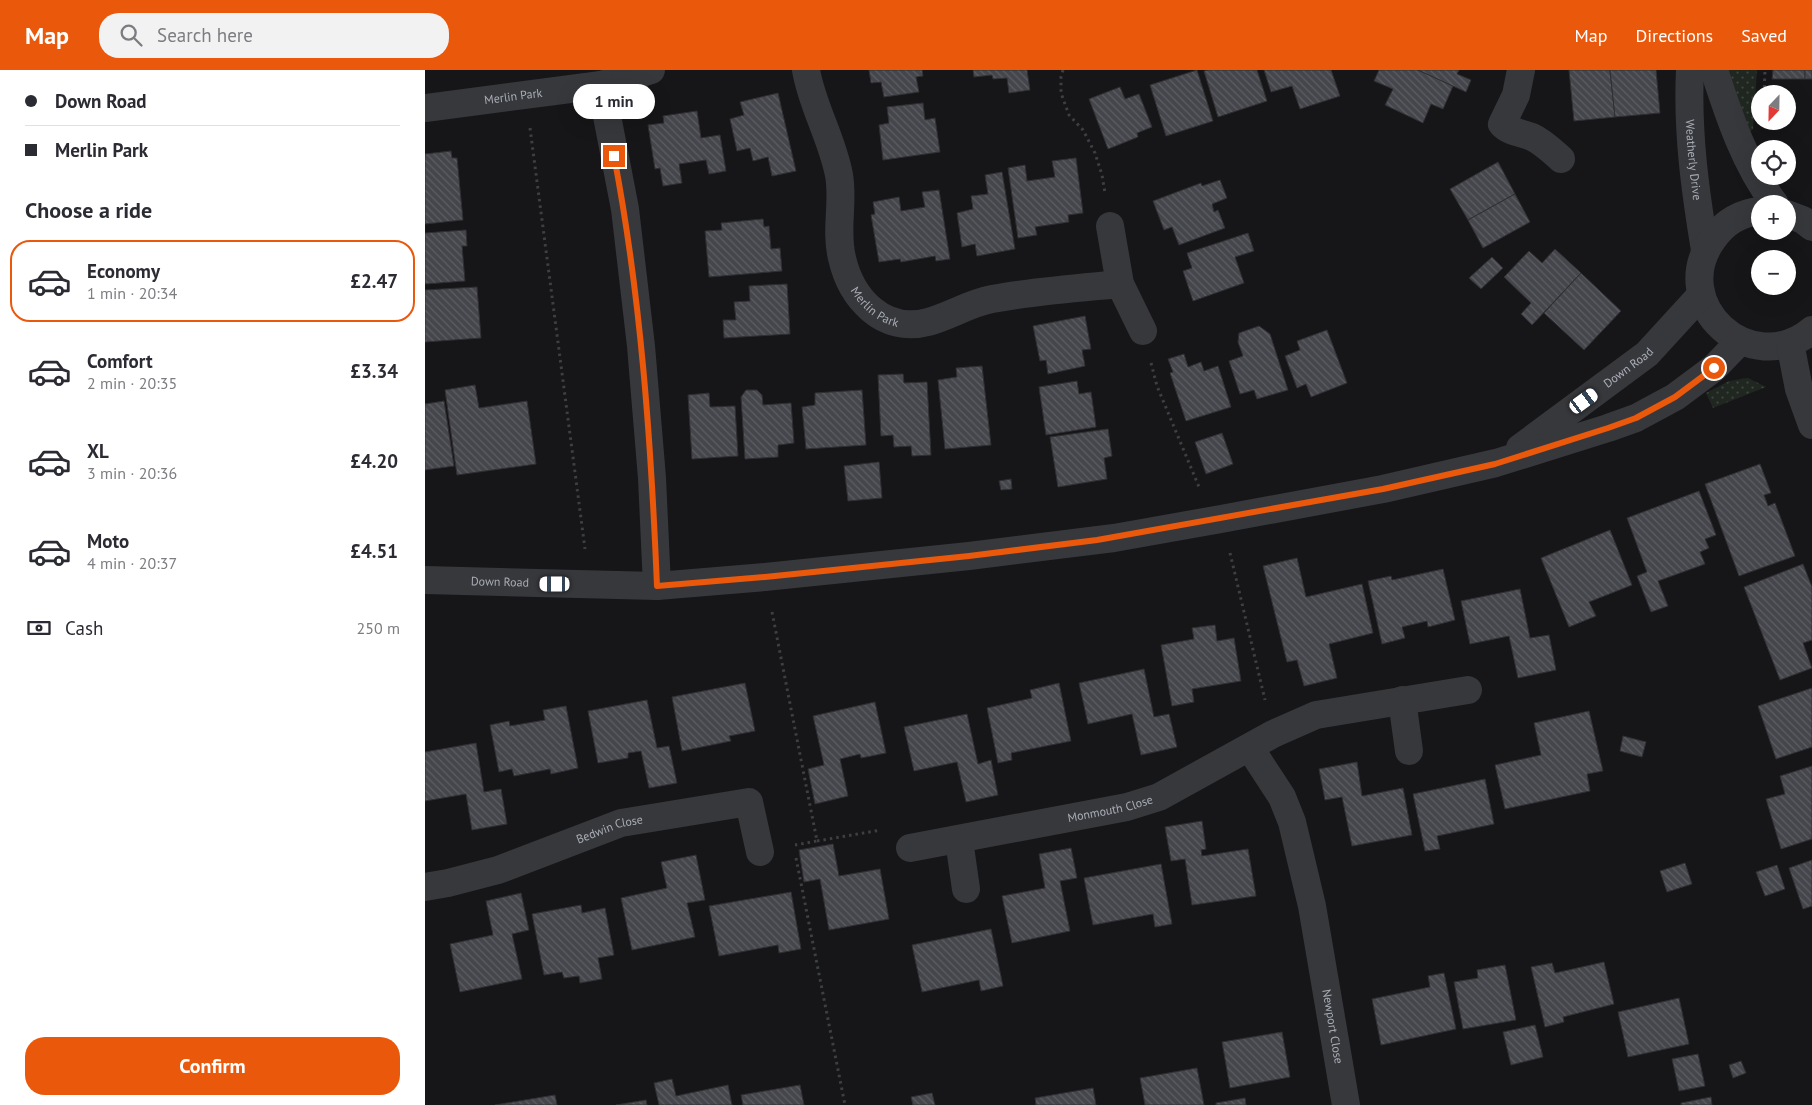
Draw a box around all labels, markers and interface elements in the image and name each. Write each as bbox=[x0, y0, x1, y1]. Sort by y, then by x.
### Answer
search box bbox=[99, 13, 449, 58]
text: Map bbox=[25, 20, 69, 51]
icon: search bbox=[117, 21, 145, 49]
text: Search here bbox=[157, 23, 253, 47]
text: Map bbox=[1575, 24, 1607, 47]
text: Directions bbox=[1635, 24, 1713, 47]
text: Saved bbox=[1741, 24, 1787, 47]
callout: 1 min bbox=[573, 83, 655, 118]
street label: Merlin Park bbox=[483, 85, 543, 107]
north arrow bbox=[1751, 85, 1796, 130]
map controls bbox=[1751, 85, 1796, 295]
text: Down Road bbox=[55, 89, 147, 113]
text: 1 min bbox=[594, 91, 634, 111]
street label: Weatherly Drive bbox=[1683, 119, 1705, 201]
text: Merlin Park bbox=[55, 138, 148, 162]
button: locate bbox=[1751, 140, 1796, 185]
route end bbox=[603, 145, 625, 167]
button: + bbox=[1751, 195, 1796, 240]
text: Choose a ride bbox=[25, 196, 152, 224]
button: − bbox=[1751, 250, 1796, 295]
icon: car bbox=[27, 259, 72, 304]
text: Economy bbox=[87, 259, 160, 283]
text: £2.47 bbox=[350, 269, 398, 293]
text: 1 min · 20:34 bbox=[87, 283, 177, 303]
street label: Merlin Park bbox=[848, 284, 901, 330]
street label: Down Road bbox=[1600, 344, 1656, 391]
icon: car bbox=[27, 349, 72, 394]
text: Comfort bbox=[87, 349, 153, 373]
route start bbox=[1703, 357, 1725, 379]
text: £3.34 bbox=[350, 359, 398, 383]
text: 2 min · 20:35 bbox=[87, 373, 177, 393]
car bbox=[1567, 386, 1600, 416]
icon: car bbox=[27, 439, 72, 484]
text: XL bbox=[87, 439, 109, 463]
text: £4.20 bbox=[350, 449, 398, 473]
text: 3 min · 20:36 bbox=[87, 463, 177, 483]
icon: car bbox=[27, 529, 72, 574]
text: Moto bbox=[87, 529, 129, 553]
text: £4.51 bbox=[350, 539, 398, 563]
text: 4 min · 20:37 bbox=[87, 553, 177, 573]
street label: Down Road bbox=[471, 573, 529, 590]
car bbox=[540, 577, 570, 592]
icon: cash bbox=[25, 614, 53, 642]
text: Cash bbox=[65, 616, 103, 640]
text: 250 m bbox=[357, 618, 400, 638]
street label: Monmouth Close bbox=[1066, 791, 1155, 825]
street label: Bedwin Close bbox=[574, 812, 644, 846]
street label: Newport Close bbox=[1319, 988, 1347, 1065]
button: Confirm bbox=[25, 1037, 400, 1095]

